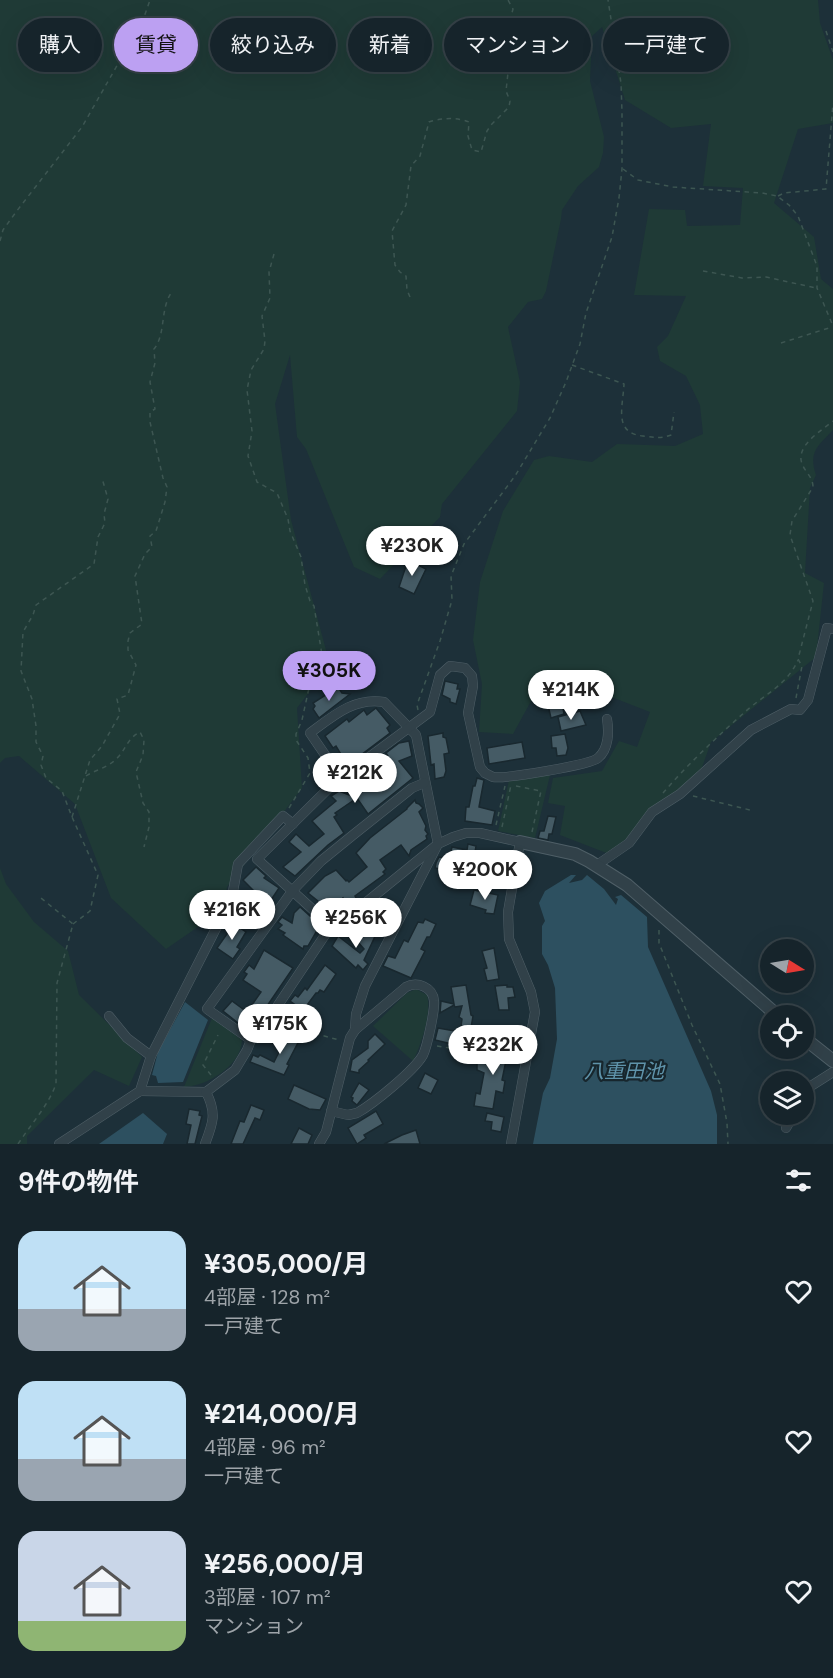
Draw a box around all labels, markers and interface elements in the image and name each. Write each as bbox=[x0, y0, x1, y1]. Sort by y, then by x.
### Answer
chip: 購入 bbox=[18, 18, 102, 72]
chip: 賃貸 bbox=[114, 18, 198, 72]
chip: 絞り込み bbox=[210, 18, 336, 72]
chip: 新着 bbox=[348, 18, 432, 72]
chip: マンション bbox=[444, 18, 591, 72]
chip: 一戸建て bbox=[603, 18, 729, 72]
pin: ¥230K bbox=[370, 526, 454, 577]
text: ¥230K bbox=[380, 532, 444, 558]
pin: ¥305K bbox=[287, 651, 371, 702]
text: ¥305K bbox=[297, 657, 361, 683]
pin: ¥214K bbox=[529, 670, 613, 721]
text: ¥214K bbox=[542, 676, 600, 702]
pin: ¥212K bbox=[313, 753, 397, 804]
text: ¥212K bbox=[327, 759, 383, 785]
pin: ¥200K bbox=[443, 850, 527, 901]
text: ¥200K bbox=[452, 856, 518, 882]
pin: ¥216K bbox=[190, 890, 274, 941]
text: ¥216K bbox=[203, 896, 261, 922]
pin: ¥256K bbox=[314, 898, 398, 949]
text: ¥256K bbox=[325, 904, 387, 930]
north arrow bbox=[760, 939, 814, 993]
map controls bbox=[760, 939, 814, 1125]
pin: ¥175K bbox=[238, 1004, 322, 1055]
button: locate bbox=[760, 1005, 814, 1059]
text: ¥175K bbox=[252, 1010, 308, 1036]
pin: ¥232K bbox=[451, 1025, 535, 1076]
text: ¥232K bbox=[462, 1031, 524, 1057]
water label: 八重田池 bbox=[584, 1058, 666, 1084]
button: layers bbox=[760, 1071, 814, 1125]
icon: filters bbox=[782, 1164, 815, 1197]
text: 9件の物件 bbox=[18, 1165, 139, 1199]
text: ¥305,000/月 bbox=[204, 1247, 368, 1281]
icon: home bbox=[66, 1255, 138, 1327]
icon: heart bbox=[782, 1275, 815, 1308]
text: 4部屋 · 128 m² bbox=[204, 1284, 330, 1310]
text: 一戸建て bbox=[204, 1313, 284, 1339]
text: ¥214,000/月 bbox=[204, 1397, 360, 1431]
icon: home bbox=[66, 1405, 138, 1477]
icon: heart bbox=[782, 1425, 815, 1458]
text: 4部屋 · 96 m² bbox=[204, 1434, 326, 1460]
text: 一戸建て bbox=[204, 1463, 284, 1489]
text: ¥256,000/月 bbox=[204, 1547, 366, 1581]
icon: home bbox=[66, 1555, 138, 1627]
icon: heart bbox=[782, 1575, 815, 1608]
text: 3部屋 · 107 m² bbox=[204, 1584, 330, 1610]
text: マンション bbox=[204, 1613, 304, 1639]

